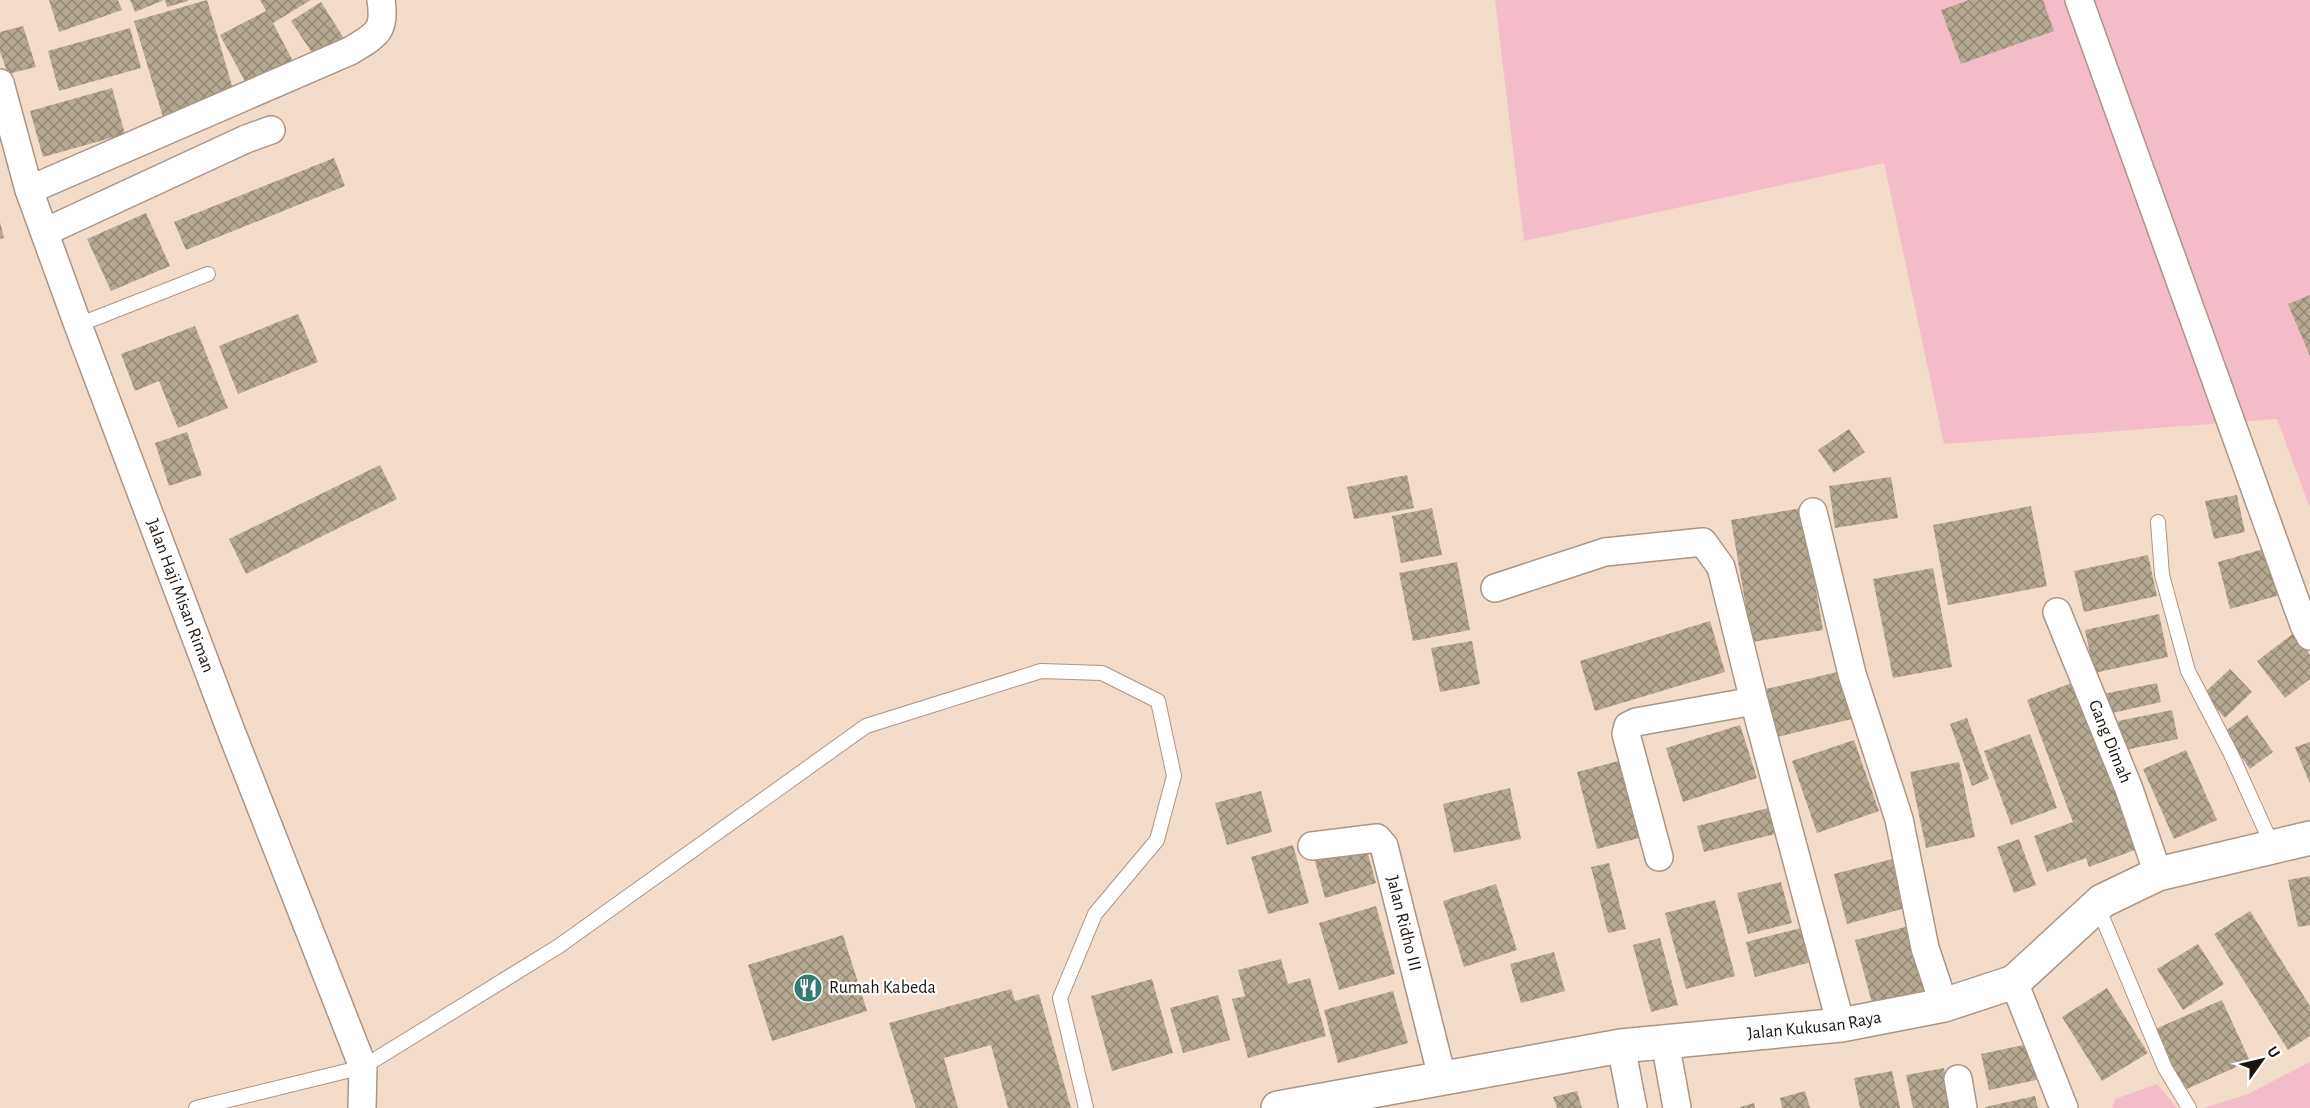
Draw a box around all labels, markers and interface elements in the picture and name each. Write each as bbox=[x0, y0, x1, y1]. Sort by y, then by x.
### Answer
street label: Jalan Haji Misan Riman bbox=[143, 517, 217, 675]
street label: Gang Dimah bbox=[2085, 698, 2135, 786]
street label: Jalan Ridho III bbox=[1383, 874, 1424, 973]
restaurant icon: Rumah Kabeda bbox=[792, 972, 824, 1004]
place label: Rumah Kabeda bbox=[829, 979, 936, 997]
street label: Jalan Kukusan Raya bbox=[1746, 1008, 1883, 1043]
north arrow bbox=[2232, 1030, 2292, 1090]
text: U bbox=[2264, 1043, 2283, 1061]

